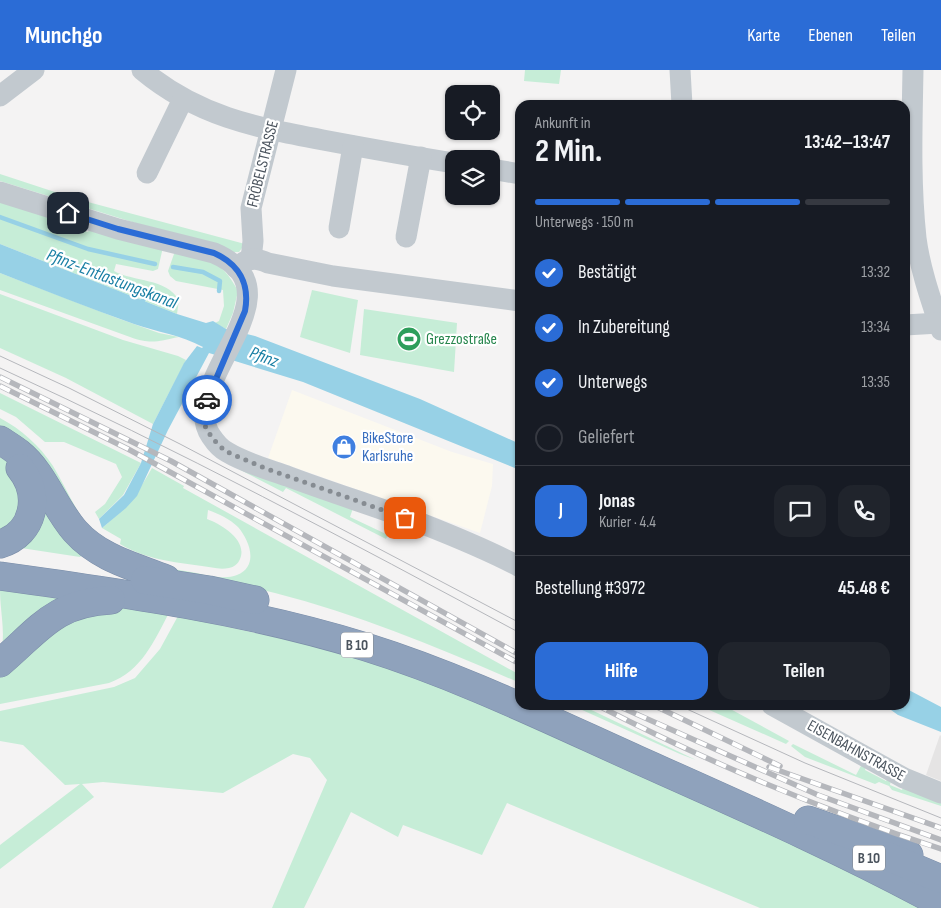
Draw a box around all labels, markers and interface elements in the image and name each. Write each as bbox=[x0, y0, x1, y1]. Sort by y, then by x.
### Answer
text: Munchgo bbox=[25, 21, 103, 50]
text: Karte bbox=[747, 25, 780, 46]
text: Ebenen bbox=[808, 25, 853, 46]
text: Teilen bbox=[881, 25, 916, 46]
map controls bbox=[445, 85, 500, 205]
button: locate bbox=[445, 85, 500, 140]
text: Ankunft in bbox=[535, 114, 591, 133]
street label: FRÖBELSTRASSE bbox=[243, 119, 283, 209]
text: 13:42–13:47 bbox=[805, 131, 890, 154]
text: 2 Min. bbox=[535, 132, 602, 171]
button: layers bbox=[445, 150, 500, 205]
pin bbox=[47, 192, 89, 234]
icon: home bbox=[54, 199, 82, 227]
text: Unterwegs · 150 m bbox=[535, 213, 634, 232]
water label: Pfinz-Entlastungskanal bbox=[44, 244, 181, 314]
icon: check bbox=[535, 259, 563, 287]
text: Bestätigt bbox=[578, 261, 637, 284]
text: 13:32 bbox=[861, 263, 890, 282]
icon: check bbox=[535, 314, 563, 342]
text: In Zubereitung bbox=[578, 316, 670, 339]
text: 13:34 bbox=[861, 318, 890, 337]
sports icon: Grezzostraße bbox=[396, 326, 422, 352]
place label: Grezzostraße bbox=[426, 330, 497, 349]
water label: Pfinz bbox=[247, 342, 282, 372]
icon: check bbox=[535, 369, 563, 397]
text: Unterwegs bbox=[578, 371, 647, 394]
text: 13:35 bbox=[862, 373, 890, 392]
courier bbox=[182, 375, 232, 425]
icon: car bbox=[193, 386, 221, 414]
text: Geliefert bbox=[578, 426, 634, 449]
place label: BikeStore Karlsruhe bbox=[362, 429, 413, 466]
shop icon: BikeStore Karlsruhe bbox=[331, 434, 357, 460]
button: chat bbox=[774, 485, 826, 537]
button: phone bbox=[838, 485, 890, 537]
text: Jonas bbox=[599, 490, 635, 513]
pin bbox=[384, 497, 426, 539]
text: J bbox=[559, 499, 563, 522]
icon: bag bbox=[391, 504, 419, 532]
text: Kurier · 4.4 bbox=[599, 513, 656, 532]
text: Bestellung #3972 bbox=[535, 577, 645, 600]
text: 45.48 € bbox=[838, 577, 890, 600]
road number: B 10 bbox=[341, 632, 373, 658]
button: Hilfe bbox=[535, 642, 708, 700]
button: Teilen bbox=[718, 642, 890, 700]
street label: EISENBAHNSTRASSE bbox=[804, 716, 908, 786]
road number: B 10 bbox=[853, 846, 885, 870]

